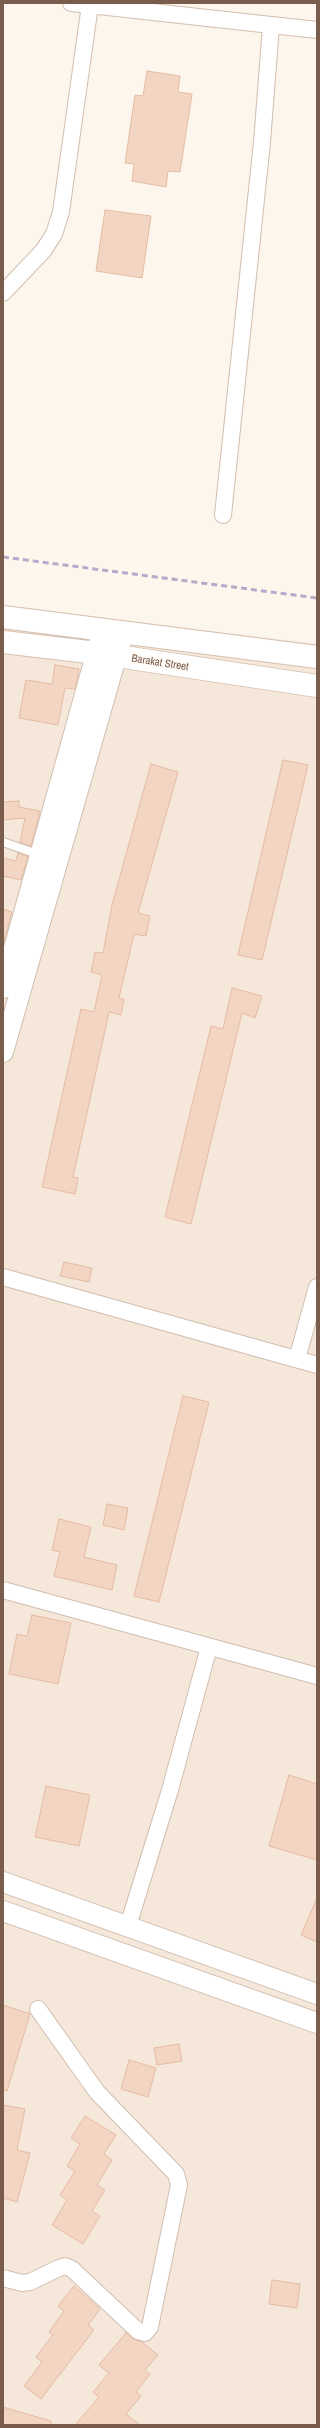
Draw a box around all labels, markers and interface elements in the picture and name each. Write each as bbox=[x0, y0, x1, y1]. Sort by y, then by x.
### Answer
street label: Barakat Street bbox=[130, 652, 190, 674]

